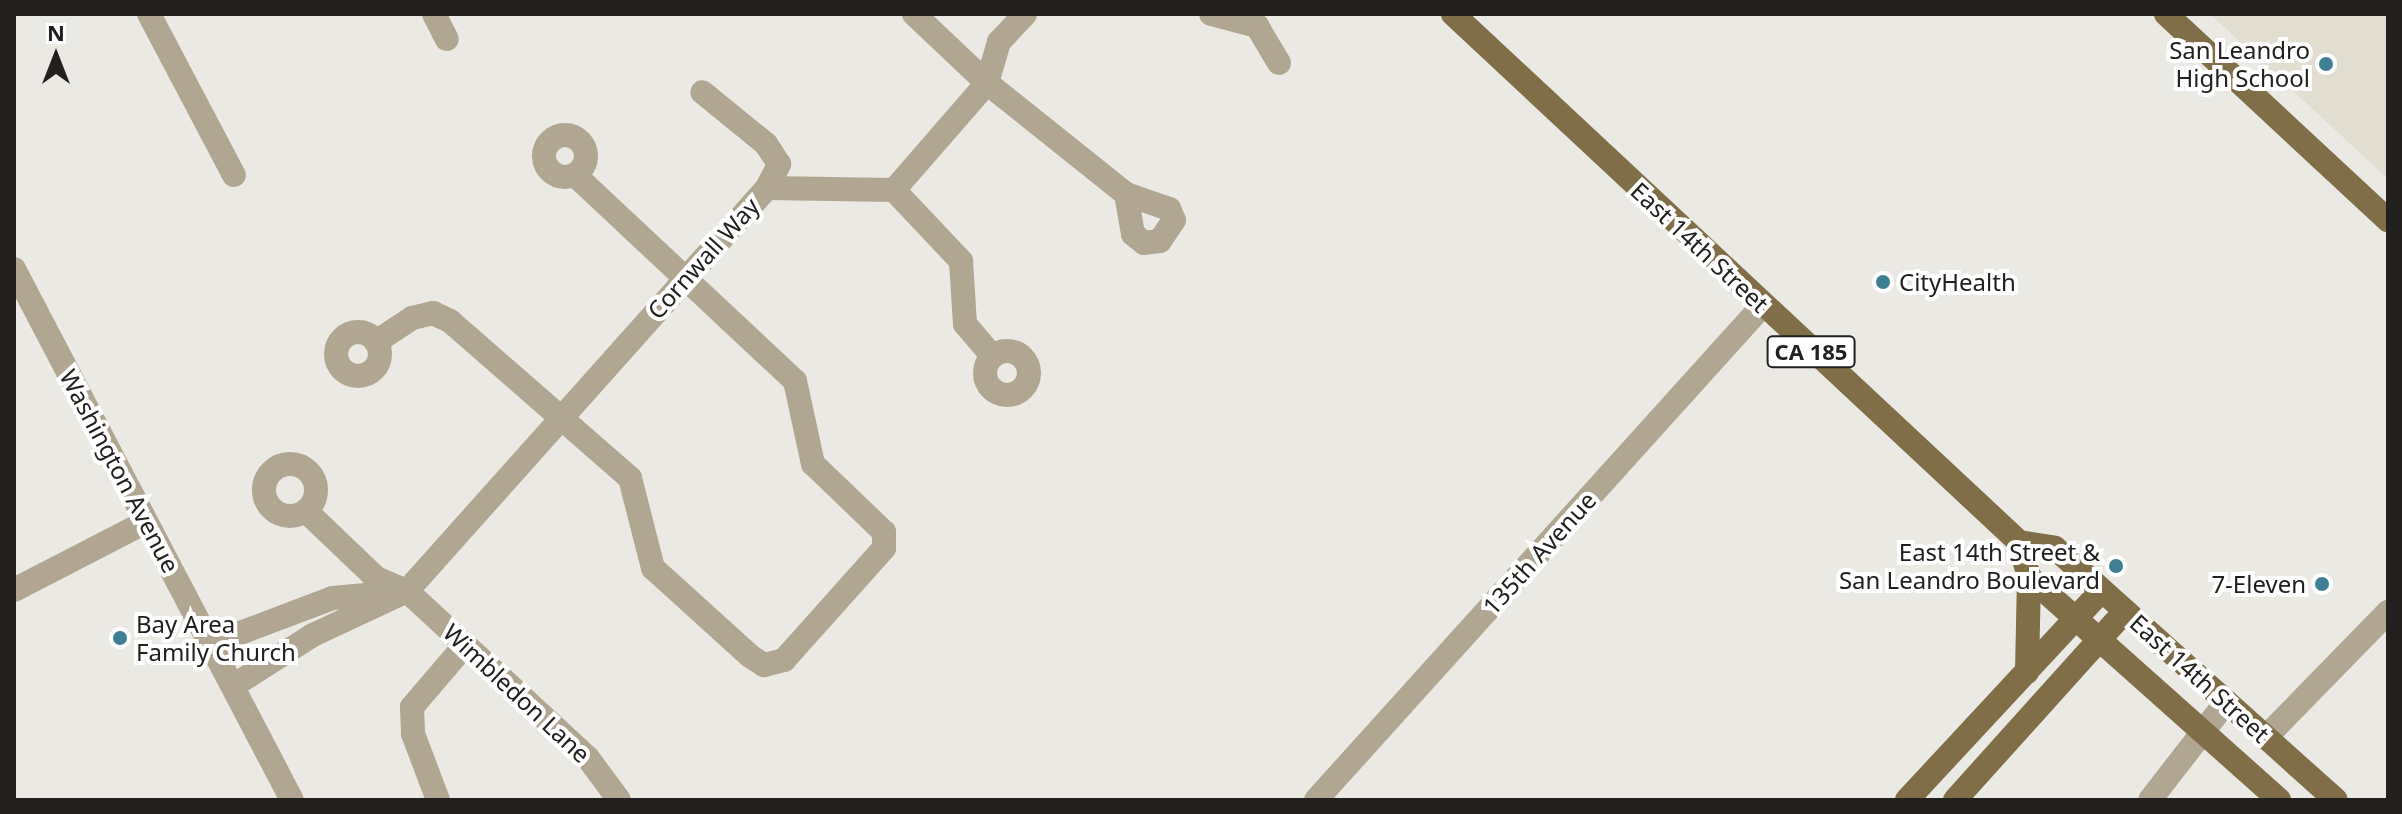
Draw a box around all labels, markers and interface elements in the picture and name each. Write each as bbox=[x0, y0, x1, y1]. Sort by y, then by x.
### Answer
north arrow bbox=[16, 16, 96, 96]
text: N bbox=[47, 17, 65, 47]
place label: San Leandro High School bbox=[2169, 36, 2310, 92]
marker: San Leandro High School bbox=[2317, 55, 2335, 73]
street label: East 14th Street bbox=[1625, 176, 1775, 318]
street label: Cornwall Way bbox=[641, 192, 765, 324]
place label: CityHealth bbox=[1899, 268, 2016, 296]
marker: CityHealth bbox=[1874, 273, 1892, 291]
road number: CA 185 bbox=[1765, 334, 1857, 370]
street label: Washington Avenue bbox=[54, 364, 186, 578]
street label: 135th Avenue bbox=[1476, 486, 1602, 620]
place label: East 14th Street & San Leandro Boulevard bbox=[1839, 538, 2100, 594]
marker: East 14th Street & San Leandro Boulevard bbox=[2107, 557, 2125, 575]
place label: 7-Eleven bbox=[2211, 570, 2306, 598]
marker: 7-Eleven bbox=[2313, 575, 2331, 593]
street label: East 14th Street bbox=[2124, 608, 2276, 748]
place label: Bay Area Family Church bbox=[136, 610, 296, 666]
street label: Wimbledon Lane bbox=[438, 618, 596, 768]
marker: Bay Area Family Church bbox=[111, 629, 129, 647]

